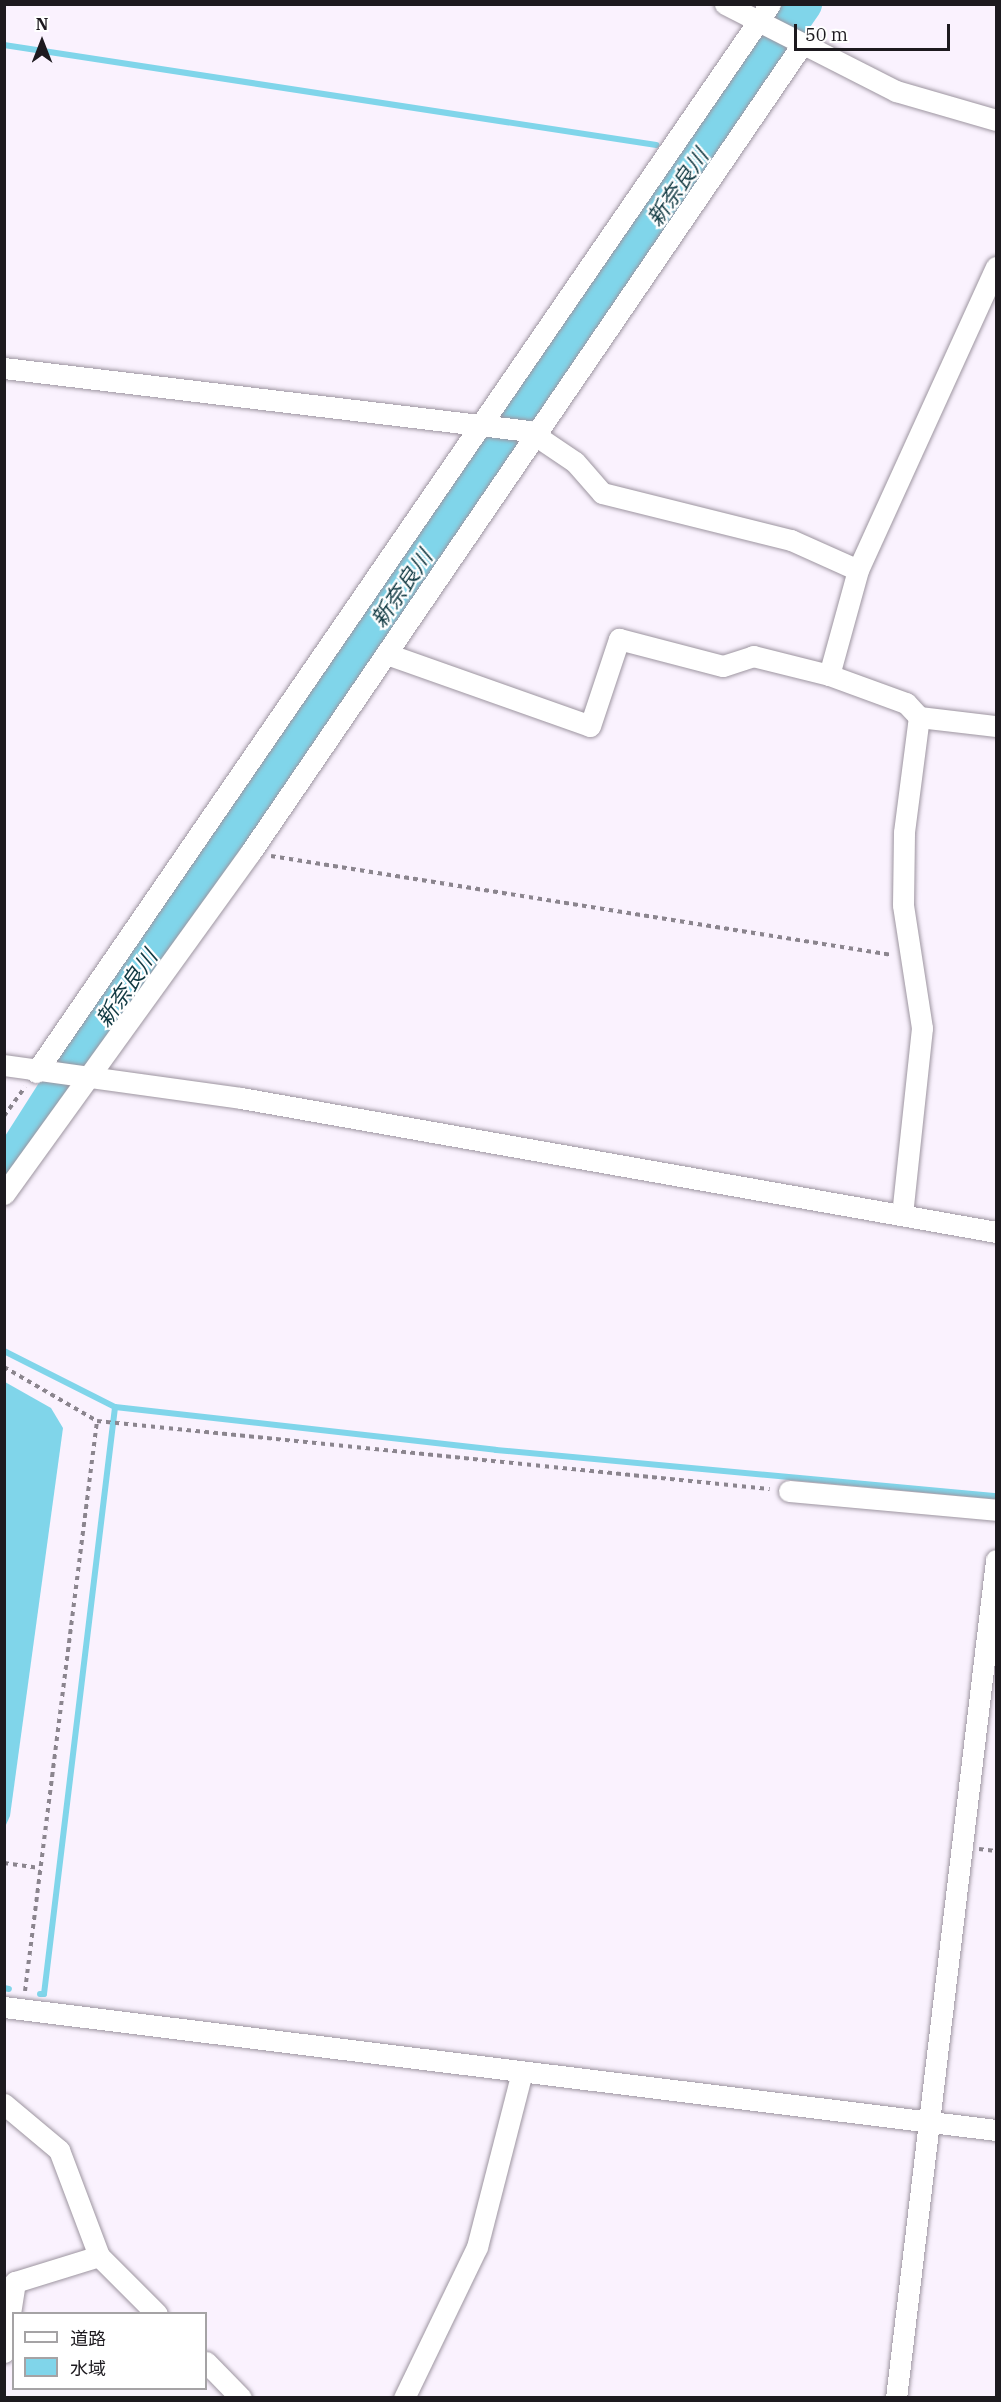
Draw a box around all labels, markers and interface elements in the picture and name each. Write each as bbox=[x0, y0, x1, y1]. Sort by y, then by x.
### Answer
north arrow bbox=[12, 12, 72, 72]
scale bar bbox=[797, 12, 953, 50]
text: N bbox=[36, 14, 48, 34]
text: 50 m bbox=[805, 23, 848, 46]
water label: 新奈良川 bbox=[641, 143, 713, 231]
water label: 新奈良川 bbox=[365, 544, 437, 632]
water label: 新奈良川 bbox=[90, 944, 162, 1032]
legend bbox=[12, 2312, 207, 2390]
text: 道路 bbox=[70, 2327, 106, 2350]
text: 水域 bbox=[70, 2357, 106, 2380]

